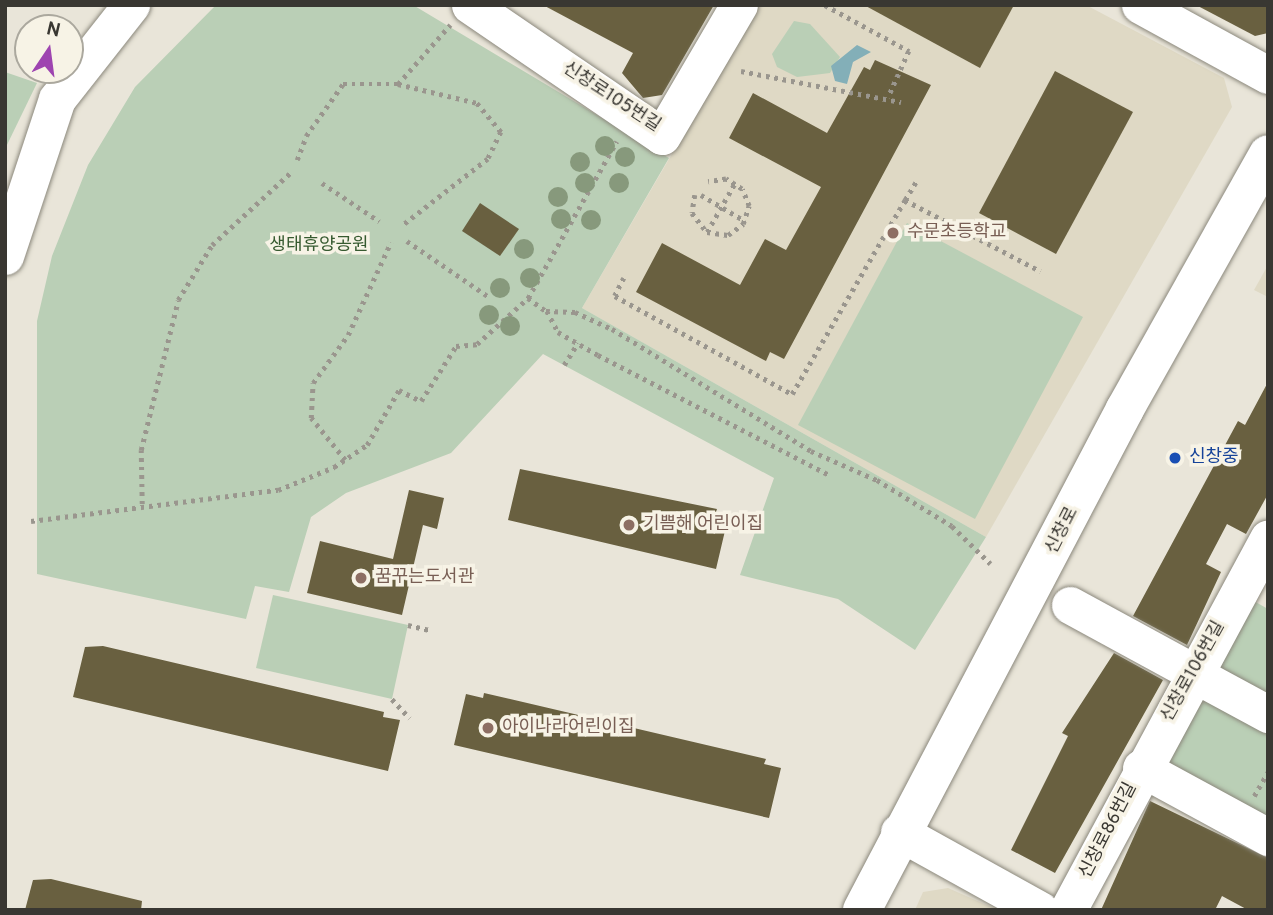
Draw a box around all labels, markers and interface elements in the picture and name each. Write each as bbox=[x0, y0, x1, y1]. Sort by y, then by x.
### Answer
north arrow bbox=[14, 14, 84, 84]
text: N bbox=[44, 17, 63, 44]
street label: 신창로105번길 bbox=[558, 58, 664, 138]
place label: 수문초등학교 bbox=[907, 222, 1006, 244]
marker: 수문초등학교 bbox=[885, 225, 901, 241]
park label: 생태휴양공원 bbox=[269, 235, 369, 257]
place label: 신창중 bbox=[1189, 447, 1239, 469]
marker: 신창중 bbox=[1167, 450, 1183, 466]
street label: 신창로 bbox=[1042, 504, 1084, 558]
place label: 기쁨해 어린이집 bbox=[643, 514, 763, 536]
marker: 기쁨해 어린이집 bbox=[621, 517, 637, 533]
place label: 꿈꾸는도서관 bbox=[375, 567, 474, 589]
marker: 꿈꾸는도서관 bbox=[353, 570, 369, 586]
street label: 신창로106번길 bbox=[1157, 618, 1231, 726]
place label: 아이나라어린이집 bbox=[502, 717, 634, 739]
marker: 아이나라어린이집 bbox=[480, 720, 496, 736]
street label: 신창로86번길 bbox=[1076, 780, 1142, 882]

